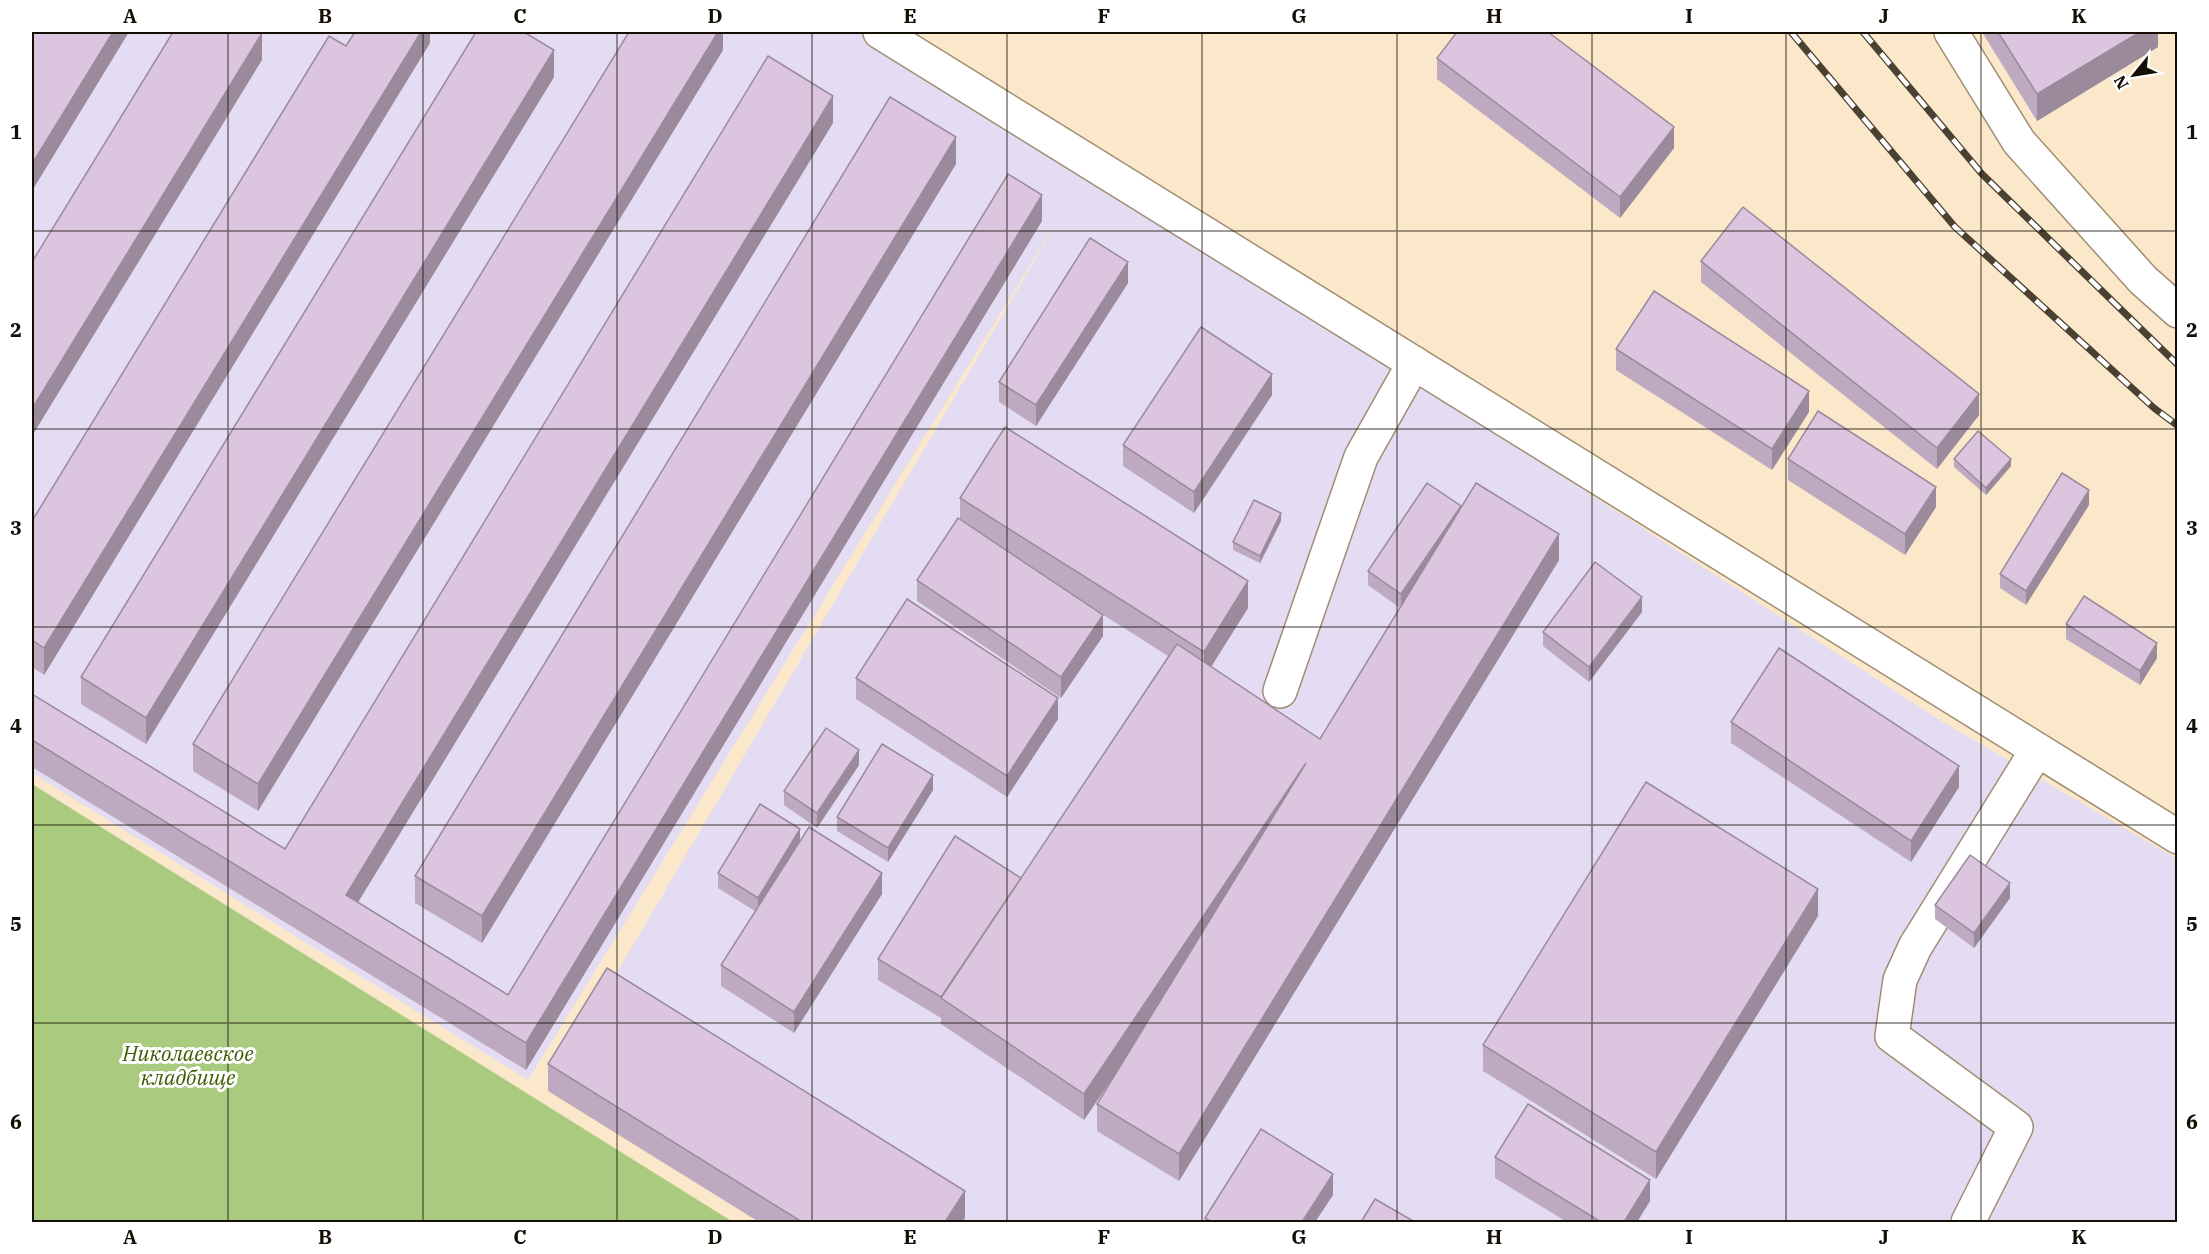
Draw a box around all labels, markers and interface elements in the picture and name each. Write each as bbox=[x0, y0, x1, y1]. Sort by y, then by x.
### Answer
text: A bbox=[123, 2, 137, 29]
text: B bbox=[318, 2, 332, 29]
text: C bbox=[513, 2, 527, 29]
text: D bbox=[707, 2, 723, 29]
text: E bbox=[903, 2, 917, 29]
text: F bbox=[1098, 2, 1110, 29]
text: G bbox=[1291, 2, 1307, 29]
text: H bbox=[1486, 2, 1502, 29]
text: I bbox=[1685, 2, 1693, 29]
text: J bbox=[1879, 2, 1889, 29]
text: K bbox=[2071, 2, 2087, 29]
north arrow bbox=[2104, 45, 2164, 105]
text: N bbox=[2109, 72, 2133, 93]
text: 1 bbox=[10, 118, 22, 145]
text: 1 bbox=[2186, 118, 2198, 145]
text: 2 bbox=[10, 316, 22, 343]
text: 2 bbox=[2186, 316, 2198, 343]
text: 3 bbox=[10, 514, 22, 541]
text: 3 bbox=[2186, 514, 2198, 541]
text: 4 bbox=[10, 712, 22, 739]
text: 4 bbox=[2186, 712, 2198, 739]
text: 5 bbox=[10, 910, 22, 937]
text: 5 bbox=[2186, 910, 2198, 937]
park label: Николаевское кладбище bbox=[121, 1039, 254, 1091]
text: 6 bbox=[10, 1108, 22, 1135]
text: 6 bbox=[2186, 1108, 2198, 1135]
text: A bbox=[123, 1223, 137, 1250]
text: B bbox=[318, 1223, 332, 1250]
text: C bbox=[513, 1223, 527, 1250]
text: D bbox=[707, 1223, 723, 1250]
text: E bbox=[903, 1223, 917, 1250]
text: F bbox=[1098, 1223, 1110, 1250]
text: G bbox=[1291, 1223, 1307, 1250]
text: H bbox=[1486, 1223, 1502, 1250]
text: I bbox=[1685, 1223, 1693, 1250]
text: J bbox=[1879, 1223, 1889, 1250]
text: K bbox=[2071, 1223, 2087, 1250]

